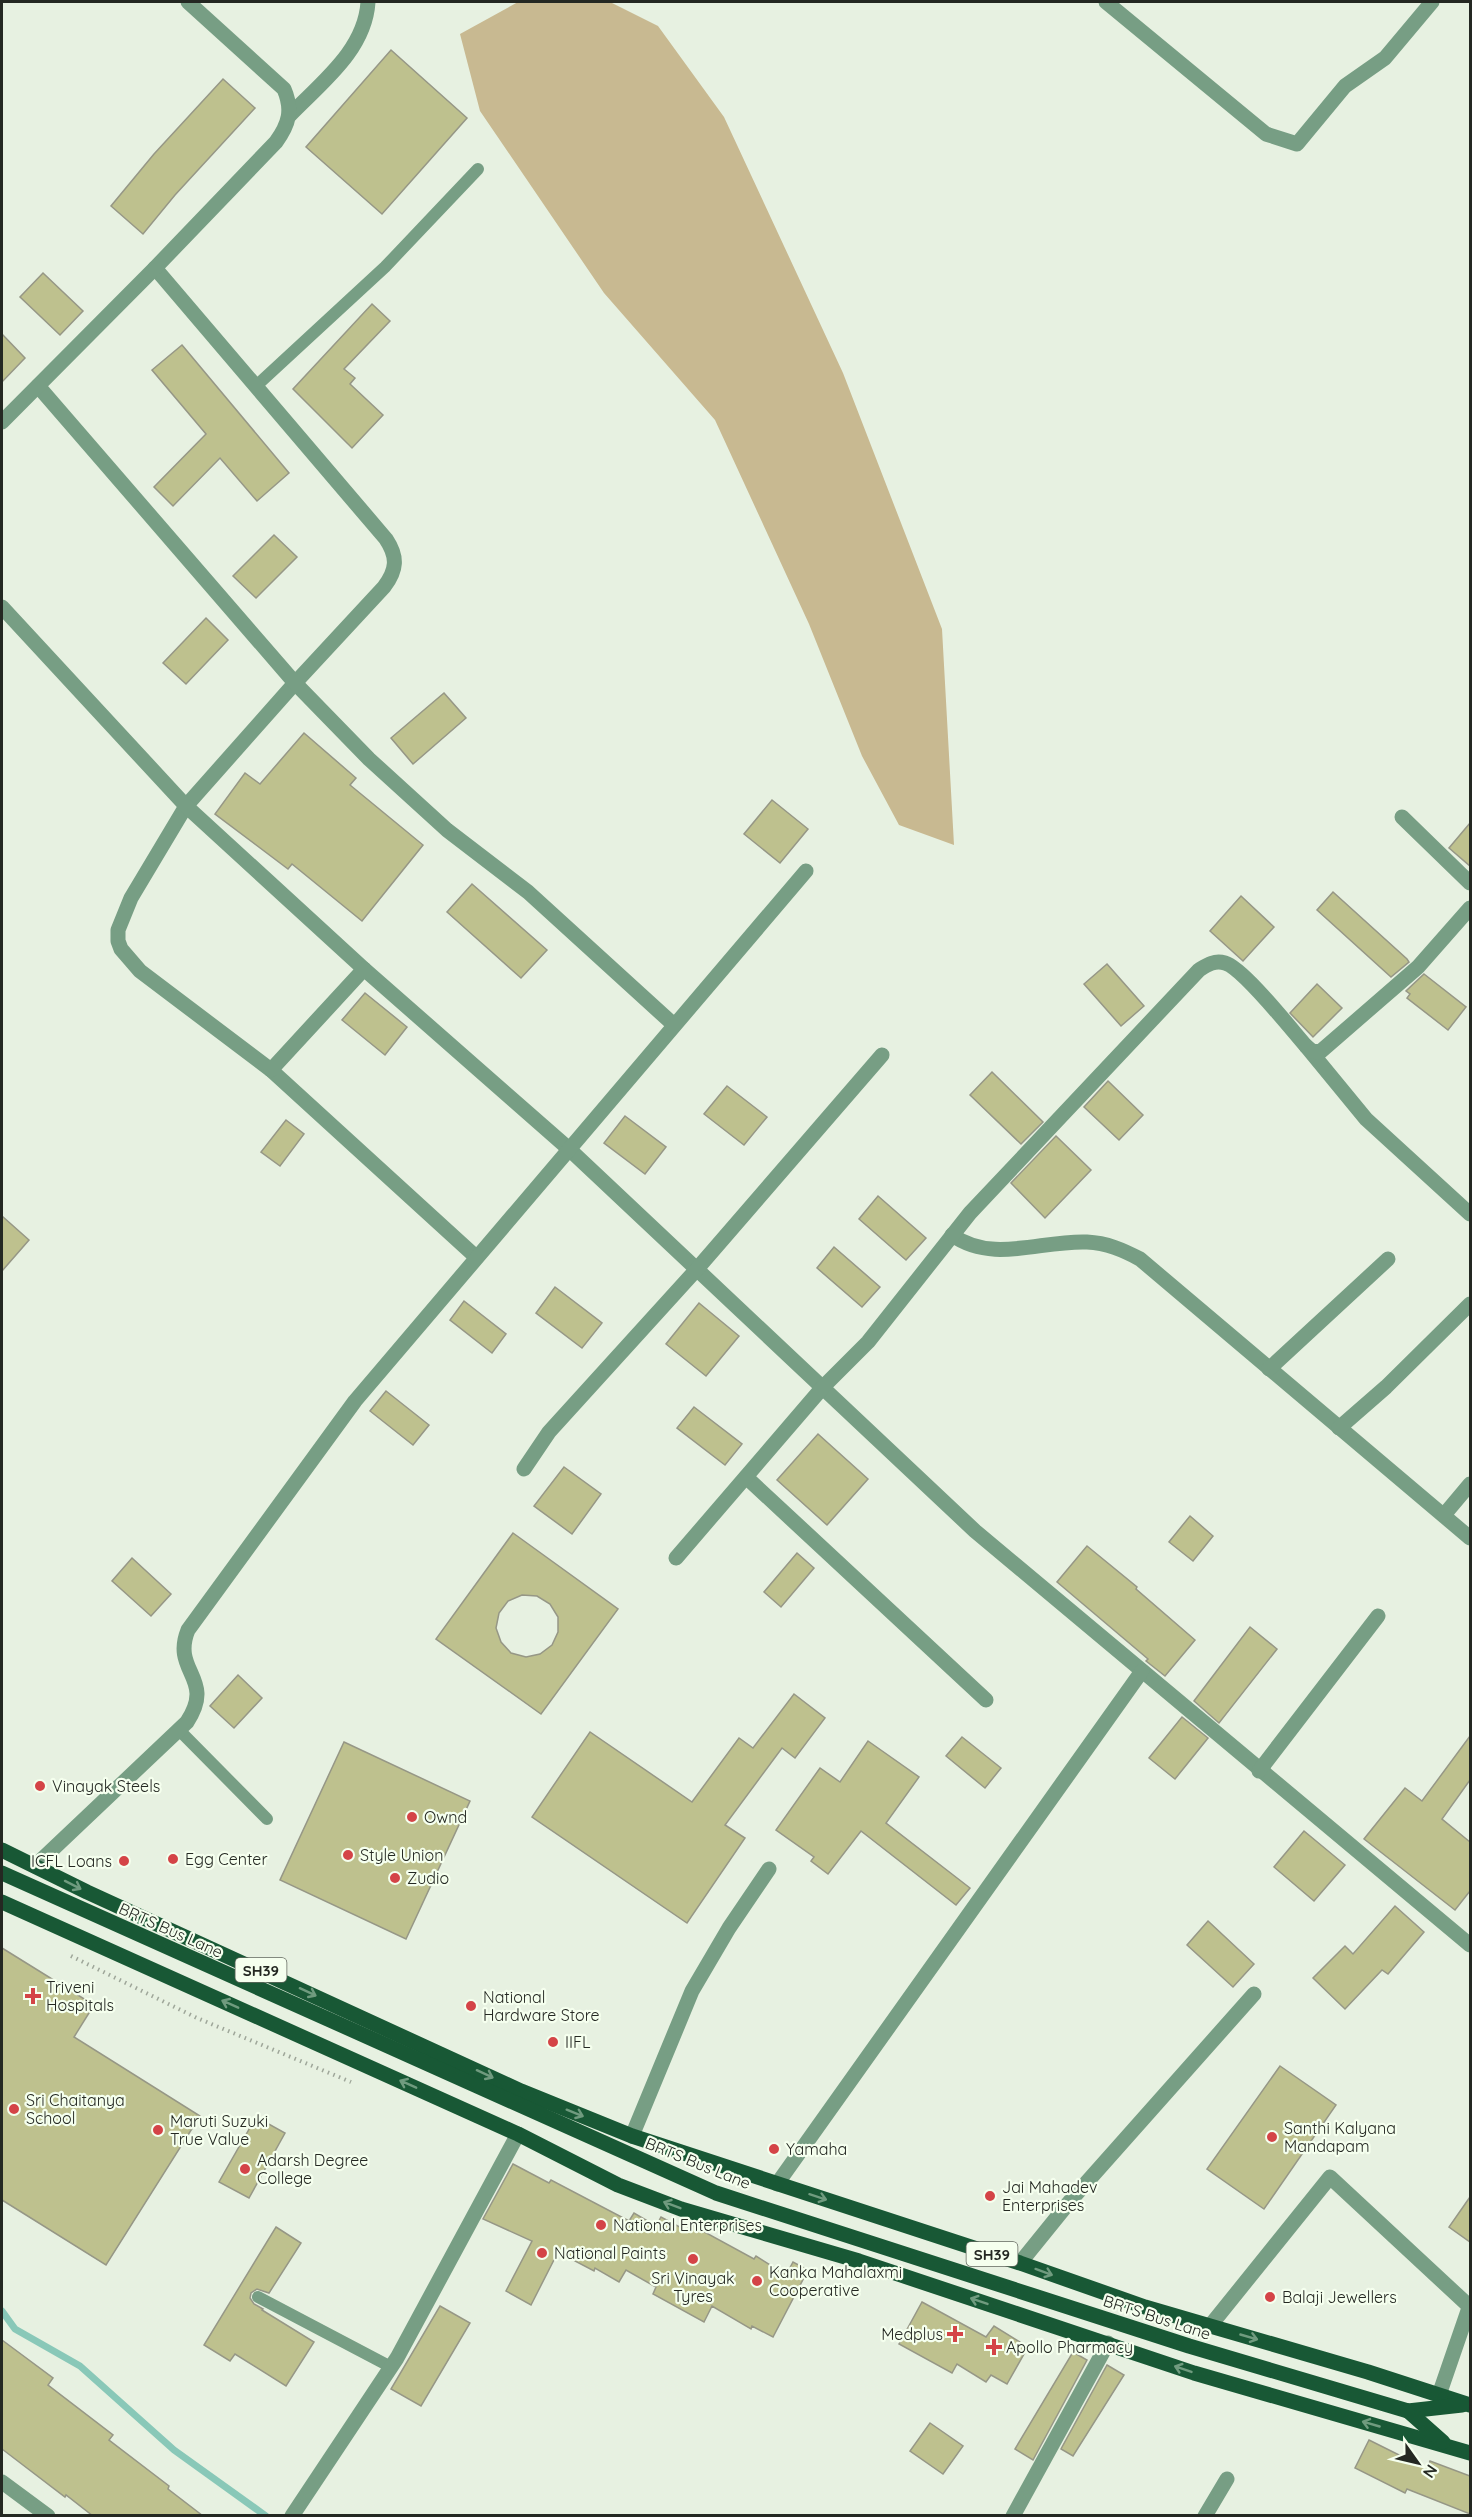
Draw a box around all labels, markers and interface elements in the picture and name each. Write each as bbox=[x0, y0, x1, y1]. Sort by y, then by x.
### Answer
place label: Vinayak Steels bbox=[52, 1776, 160, 1796]
marker: Vinayak Steels bbox=[33, 1779, 47, 1793]
place label: Ownd bbox=[424, 1807, 467, 1827]
marker: Ownd bbox=[405, 1810, 419, 1824]
place label: Style Union bbox=[360, 1845, 443, 1865]
marker: Style Union bbox=[341, 1848, 355, 1862]
place label: Egg Center bbox=[185, 1849, 268, 1869]
place label: ICFL Loans bbox=[31, 1851, 112, 1871]
marker: Egg Center bbox=[166, 1852, 180, 1866]
marker: ICFL Loans bbox=[117, 1854, 131, 1868]
place label: Zudio bbox=[407, 1868, 449, 1888]
marker: Zudio bbox=[388, 1871, 402, 1885]
one-way arrow bbox=[64, 1879, 81, 1891]
street label: BRTS Bus Lane bbox=[116, 1898, 226, 1962]
road number: SH39 bbox=[236, 1958, 286, 1982]
place label: Triveni Hospitals bbox=[46, 1977, 114, 2015]
one-way arrow bbox=[298, 1986, 316, 1998]
marker: Triveni Hospitals bbox=[24, 1987, 42, 2005]
place label: National Hardware Store bbox=[483, 1987, 600, 2025]
one-way arrow bbox=[221, 1998, 240, 2009]
marker: National Hardware Store bbox=[464, 1999, 478, 2013]
place label: IIFL bbox=[565, 2032, 591, 2052]
marker: IIFL bbox=[546, 2035, 560, 2049]
one-way arrow bbox=[475, 2069, 493, 2081]
one-way arrow bbox=[399, 2078, 417, 2089]
place label: Sri Chaitanya School bbox=[26, 2090, 125, 2128]
marker: Sri Chaitanya School bbox=[7, 2102, 21, 2116]
one-way arrow bbox=[565, 2108, 584, 2119]
place label: Maruti Suzuki True Value bbox=[170, 2111, 268, 2149]
place label: Santhi Kalyana Mandapam bbox=[1284, 2118, 1396, 2156]
marker: Maruti Suzuki True Value bbox=[151, 2123, 165, 2137]
marker: Santhi Kalyana Mandapam bbox=[1265, 2130, 1279, 2144]
street label: BRTS Bus Lane bbox=[642, 2133, 754, 2193]
place label: Yamaha bbox=[786, 2139, 847, 2159]
marker: Yamaha bbox=[767, 2142, 781, 2156]
place label: Adarsh Degree College bbox=[257, 2150, 368, 2188]
marker: Adarsh Degree College bbox=[238, 2162, 252, 2176]
place label: Jai Mahadev Enterprises bbox=[1002, 2177, 1097, 2215]
marker: Jai Mahadev Enterprises bbox=[983, 2189, 997, 2203]
one-way arrow bbox=[809, 2193, 827, 2204]
one-way arrow bbox=[663, 2199, 682, 2210]
place label: National Enterprises bbox=[613, 2215, 762, 2235]
marker: National Enterprises bbox=[594, 2218, 608, 2232]
road number: SH39 bbox=[966, 2242, 1018, 2266]
place label: National Paints bbox=[554, 2243, 666, 2263]
marker: National Paints bbox=[535, 2246, 549, 2260]
marker: Sri Vinayak Tyres bbox=[686, 2252, 700, 2266]
place label: Kanka Mahalaxmi Cooperative bbox=[769, 2262, 902, 2300]
one-way arrow bbox=[1034, 2267, 1052, 2278]
place label: Sri Vinayak Tyres bbox=[651, 2268, 735, 2306]
marker: Kanka Mahalaxmi Cooperative bbox=[750, 2274, 764, 2288]
place label: Balaji Jewellers bbox=[1282, 2287, 1397, 2307]
street label: BRTS Bus Lane bbox=[1101, 2290, 1213, 2344]
marker: Balaji Jewellers bbox=[1263, 2290, 1277, 2304]
one-way arrow bbox=[970, 2295, 989, 2306]
place label: Medplus bbox=[881, 2324, 943, 2344]
marker: Medplus bbox=[948, 2327, 962, 2341]
one-way arrow bbox=[1239, 2332, 1258, 2343]
place label: Apollo Pharmacy bbox=[1006, 2337, 1133, 2357]
marker: Apollo Pharmacy bbox=[987, 2340, 1001, 2354]
one-way arrow bbox=[1175, 2363, 1193, 2374]
one-way arrow bbox=[1361, 2418, 1380, 2429]
north arrow bbox=[1388, 2433, 1448, 2493]
text: N bbox=[1419, 2461, 1442, 2482]

